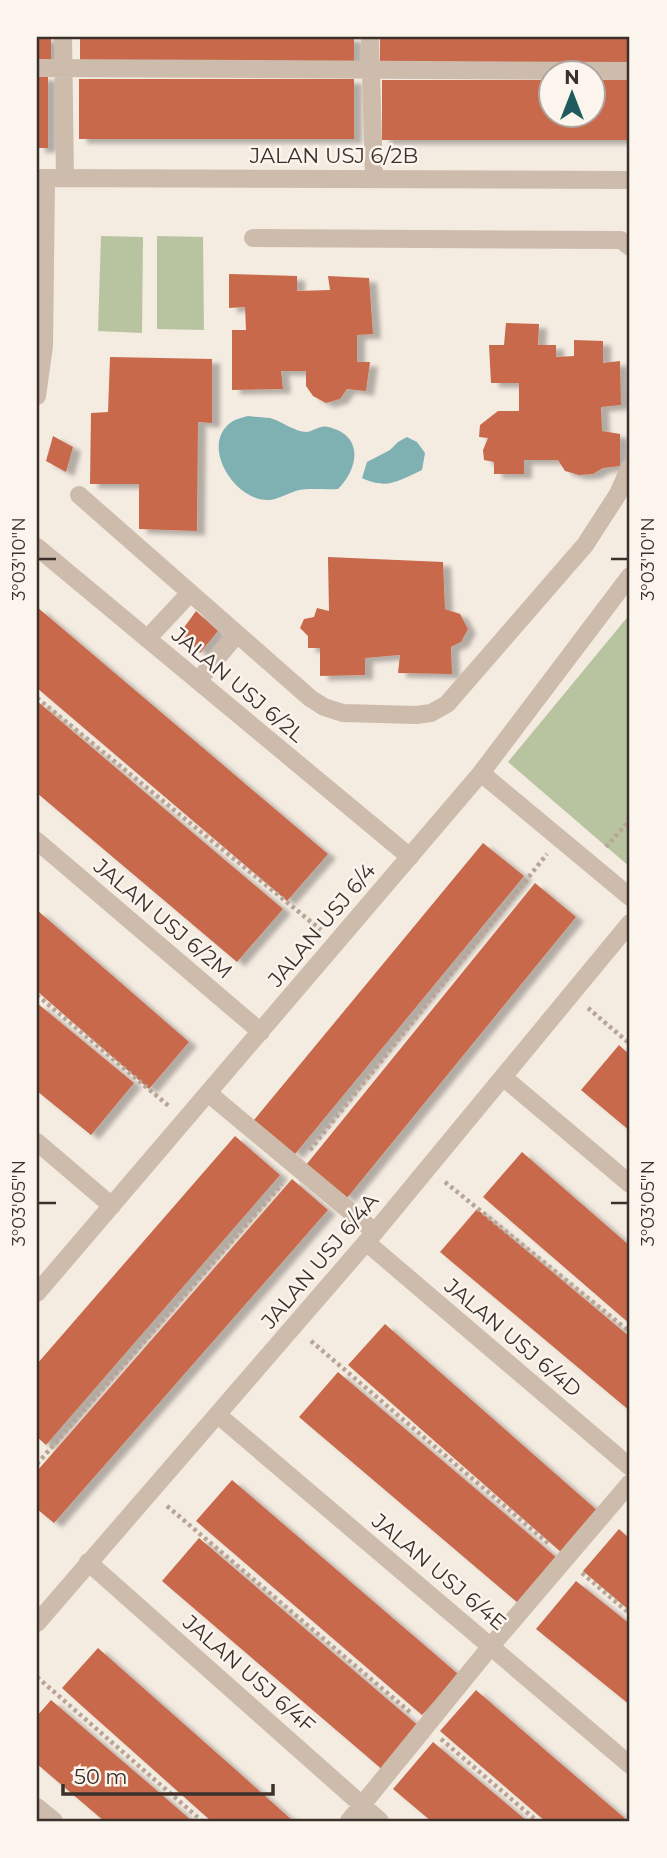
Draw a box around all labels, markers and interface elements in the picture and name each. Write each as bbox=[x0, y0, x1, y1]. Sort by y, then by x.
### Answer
north arrow bbox=[538, 60, 608, 130]
text: N bbox=[564, 66, 580, 89]
street label: JALAN USJ 6/2B bbox=[249, 143, 418, 168]
text: 3°03'10"N bbox=[8, 517, 30, 601]
text: 3°03'10"N bbox=[637, 517, 659, 601]
street label: JALAN USJ 6/2L bbox=[166, 621, 310, 748]
street label: JALAN USJ 6/2M bbox=[88, 853, 238, 984]
street label: JALAN USJ 6/4 bbox=[262, 858, 381, 992]
text: 3°03'05"N bbox=[8, 1160, 30, 1246]
text: 3°03'05"N bbox=[637, 1160, 659, 1246]
street label: JALAN USJ 6/4A bbox=[255, 1187, 384, 1334]
street label: JALAN USJ 6/4D bbox=[439, 1273, 587, 1402]
street label: JALAN USJ 6/4E bbox=[366, 1508, 511, 1635]
street label: JALAN USJ 6/4F bbox=[177, 1609, 320, 1738]
scale bar bbox=[63, 1753, 273, 1797]
text: 50 m bbox=[74, 1764, 128, 1789]

